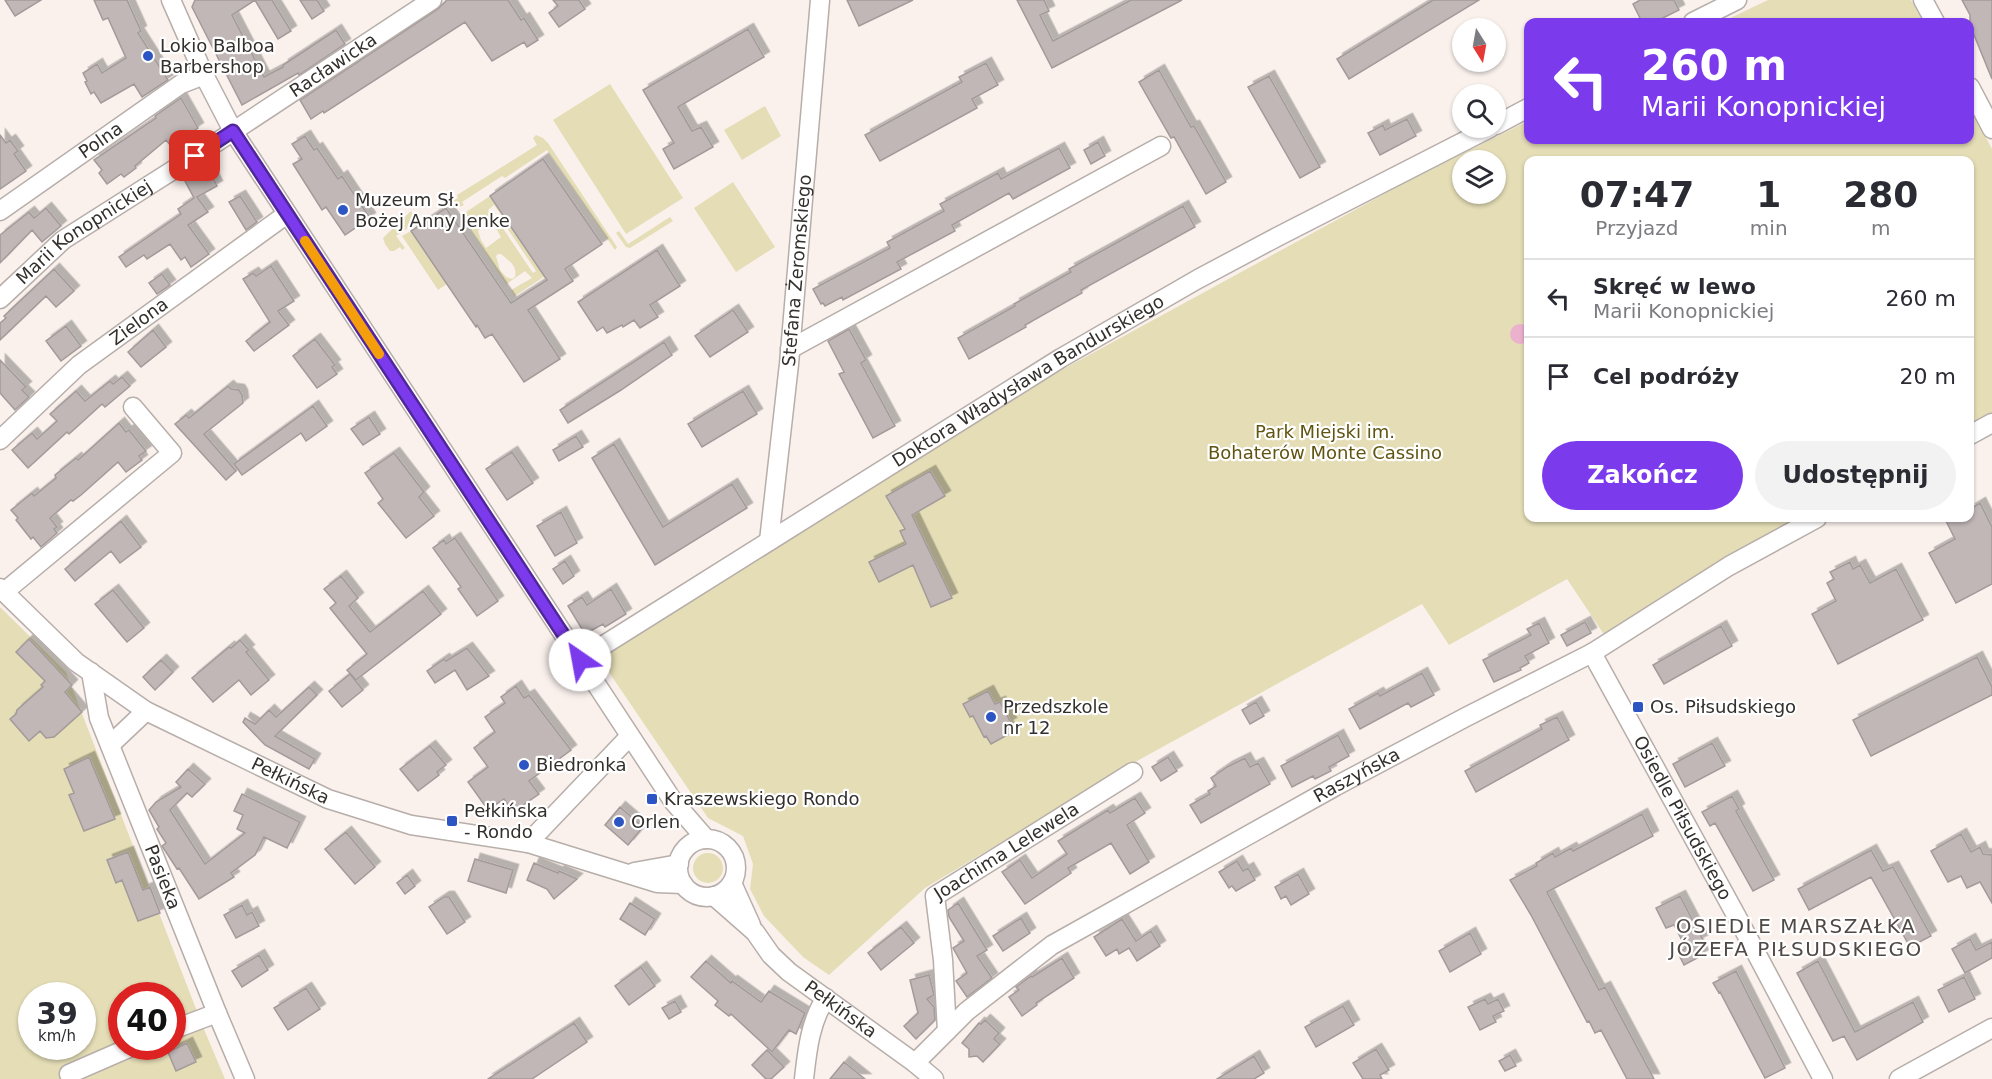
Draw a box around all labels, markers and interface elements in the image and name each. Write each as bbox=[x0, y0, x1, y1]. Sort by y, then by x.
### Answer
north arrow bbox=[1452, 18, 1506, 72]
map controls bbox=[1452, 18, 1506, 204]
street label: Racławicka bbox=[285, 29, 380, 101]
place label: Lokio Balboa Barbershop bbox=[160, 35, 275, 77]
text: 260 m bbox=[1641, 41, 1787, 90]
icon: left bbox=[1542, 42, 1620, 120]
marker: Lokio Balboa Barbershop bbox=[141, 49, 155, 63]
button: search bbox=[1452, 84, 1506, 138]
text: Marii Konopnickiej bbox=[1641, 91, 1886, 122]
street label: Polna bbox=[74, 117, 126, 163]
pin bbox=[169, 130, 220, 181]
icon: arrive bbox=[178, 139, 211, 172]
button: layers bbox=[1452, 150, 1506, 204]
street label: Stefana Żeromskiego bbox=[778, 174, 815, 367]
text: 07:47 bbox=[1580, 174, 1694, 215]
text: 1 bbox=[1756, 174, 1781, 215]
text: 280 bbox=[1843, 174, 1918, 215]
street label: Marii Konopnickiej bbox=[12, 175, 156, 288]
place label: Muzeum Sł. Bożej Anny Jenke bbox=[355, 189, 510, 231]
marker: Muzeum Sł. Bożej Anny Jenke bbox=[336, 203, 350, 217]
text: Przyjazd bbox=[1595, 216, 1679, 240]
text: min bbox=[1750, 216, 1788, 240]
text: m bbox=[1871, 216, 1891, 240]
text: Skręć w lewo bbox=[1593, 274, 1756, 299]
icon: left bbox=[1542, 282, 1575, 315]
text: 260 m bbox=[1886, 286, 1956, 311]
street label: Doktora Władysława Bandurskiego bbox=[888, 290, 1167, 471]
street label: Zielona bbox=[105, 293, 172, 349]
text: Marii Konopnickiej bbox=[1593, 299, 1774, 323]
icon: arrive bbox=[1542, 360, 1575, 393]
text: Cel podróży bbox=[1593, 364, 1739, 389]
text: 20 m bbox=[1900, 364, 1956, 389]
park label: Park Miejski im. Bohaterów Monte Cassino bbox=[1208, 421, 1442, 463]
button: Zakończ bbox=[1542, 441, 1743, 510]
button: Udostępnij bbox=[1755, 441, 1956, 510]
position arrow bbox=[548, 628, 612, 692]
place label: Przedszkole nr 12 bbox=[1003, 696, 1109, 738]
place label: Os. Piłsudskiego bbox=[1650, 696, 1796, 717]
marker: Os. Piłsudskiego bbox=[1631, 700, 1645, 714]
marker: Przedszkole nr 12 bbox=[984, 710, 998, 724]
street label: Osiedle Piłsudskiego bbox=[1629, 732, 1736, 903]
street label: Raszyńska bbox=[1310, 743, 1403, 806]
street label: Pełkińska bbox=[248, 753, 333, 808]
place label: Biedronka bbox=[536, 754, 626, 775]
marker: Biedronka bbox=[517, 758, 531, 772]
place label: Kraszewskiego Rondo bbox=[664, 788, 859, 809]
marker: Kraszewskiego Rondo bbox=[645, 792, 659, 806]
street label: Joachima Lelewela bbox=[929, 798, 1082, 904]
place label: Pełkińska - Rondo bbox=[464, 800, 548, 842]
place label: Orlen bbox=[631, 811, 680, 832]
marker: Pełkińska - Rondo bbox=[445, 814, 459, 828]
marker: Orlen bbox=[612, 815, 626, 829]
street label: Pasieka bbox=[141, 842, 185, 912]
district label: OSIEDLE MARSZAŁKA JÓZEFA PIŁSUDSKIEGO bbox=[1667, 914, 1923, 961]
street label: Pełkińska bbox=[801, 976, 881, 1042]
speed limit sign: 40 bbox=[108, 982, 186, 1060]
text: 39 bbox=[36, 996, 78, 1031]
text: km/h bbox=[38, 1027, 76, 1045]

